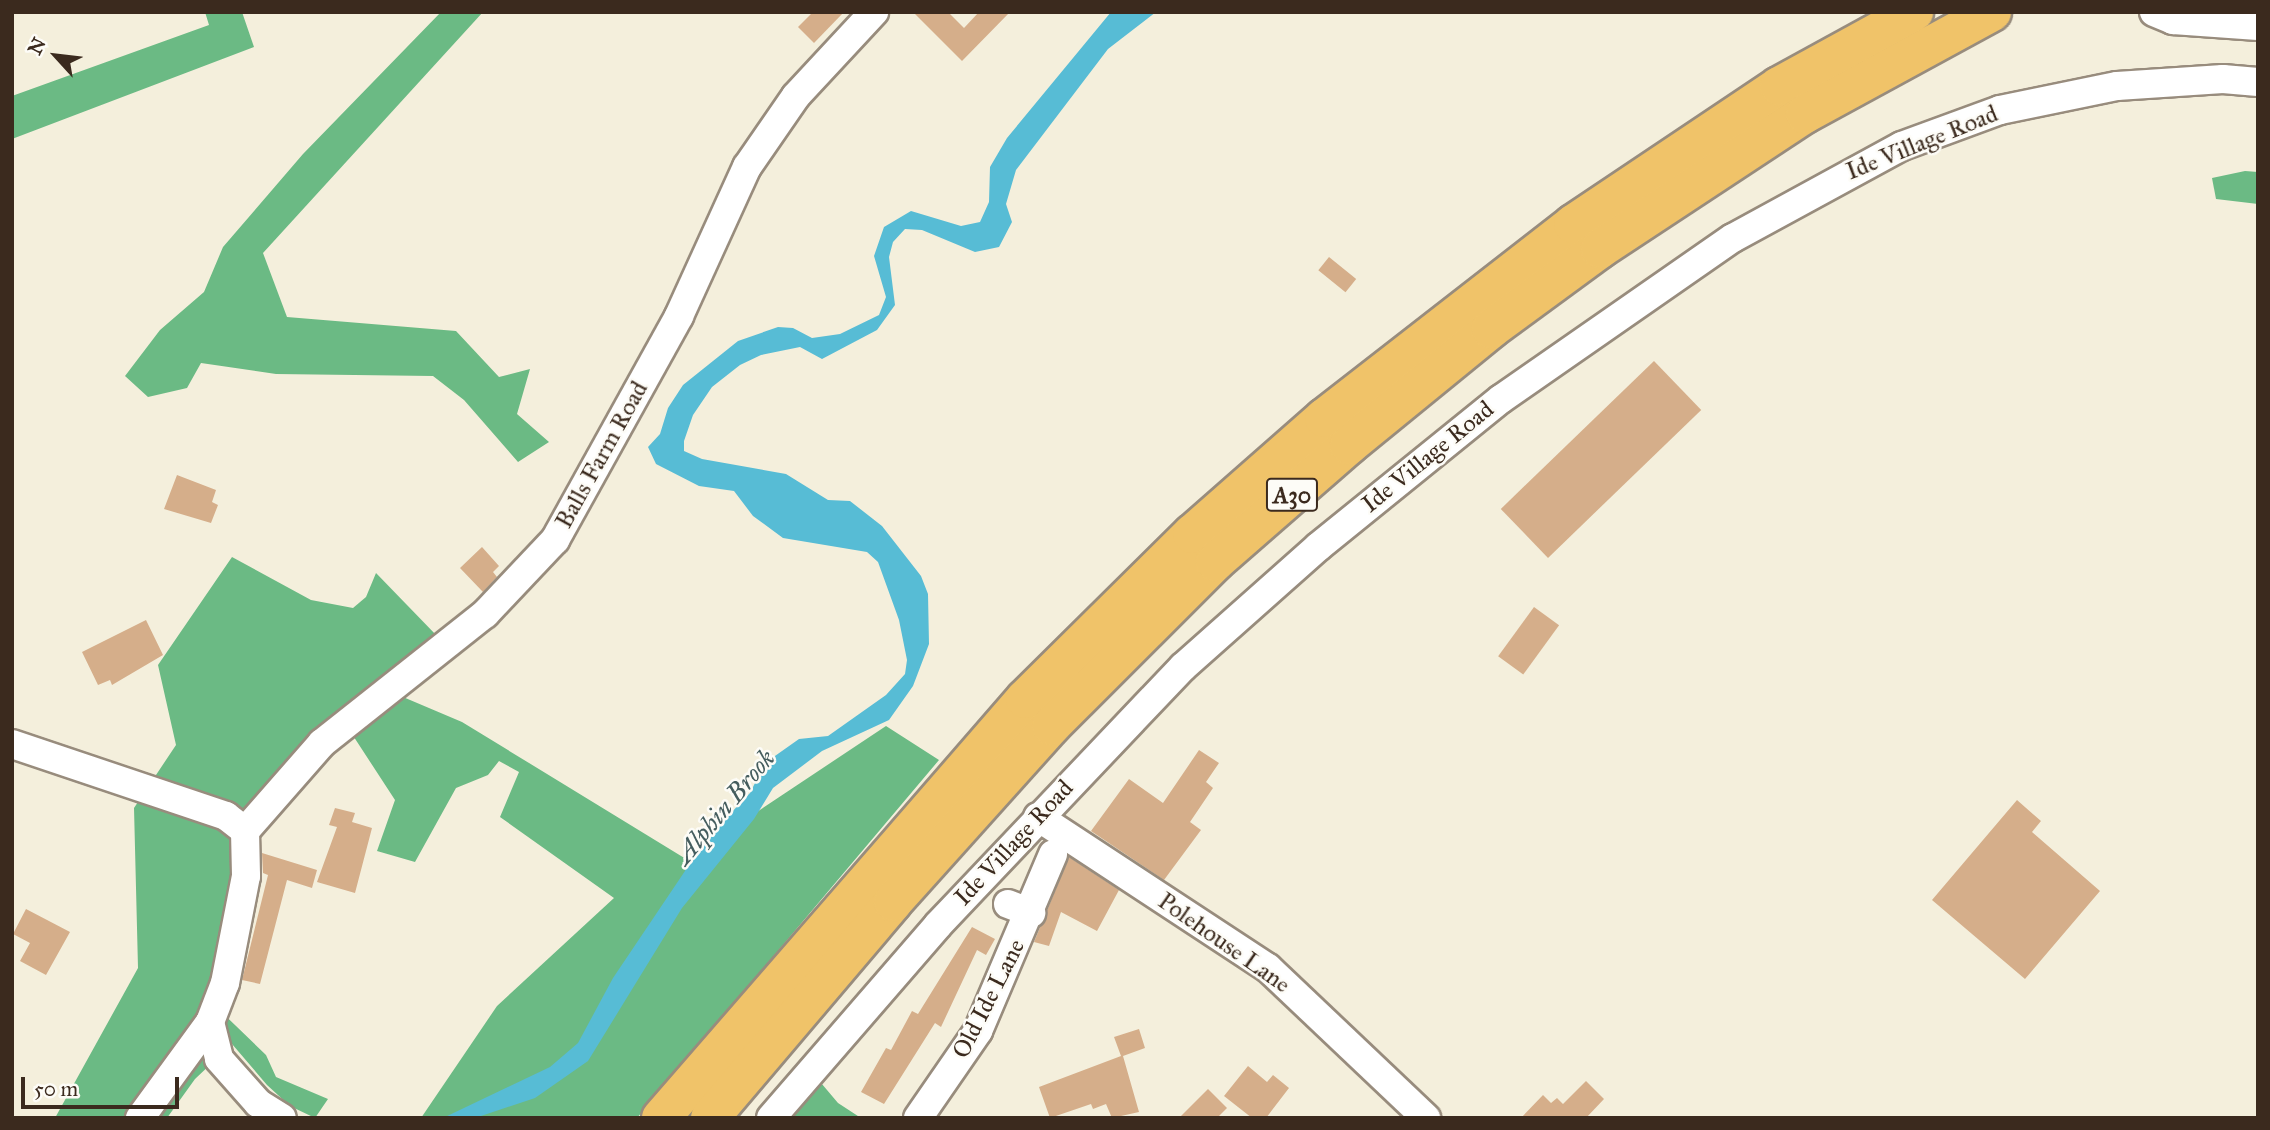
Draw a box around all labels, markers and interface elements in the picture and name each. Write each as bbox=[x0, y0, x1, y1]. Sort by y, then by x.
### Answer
north arrow bbox=[21, 21, 91, 91]
text: N bbox=[23, 34, 51, 59]
street label: Ide Village Road bbox=[1842, 100, 2002, 186]
street label: Balls Farm Road bbox=[550, 376, 654, 534]
street label: Ide Village Road bbox=[1356, 395, 1500, 519]
road number: A30 bbox=[1266, 475, 1318, 514]
water label: Alphin Brook bbox=[668, 743, 782, 871]
street label: Ide Village Road bbox=[949, 774, 1079, 912]
street label: Polehouse Lane bbox=[1152, 887, 1296, 999]
street label: Old Ide Lane bbox=[947, 935, 1031, 1063]
scale bar bbox=[24, 1064, 182, 1108]
text: 50 m bbox=[34, 1076, 78, 1102]

